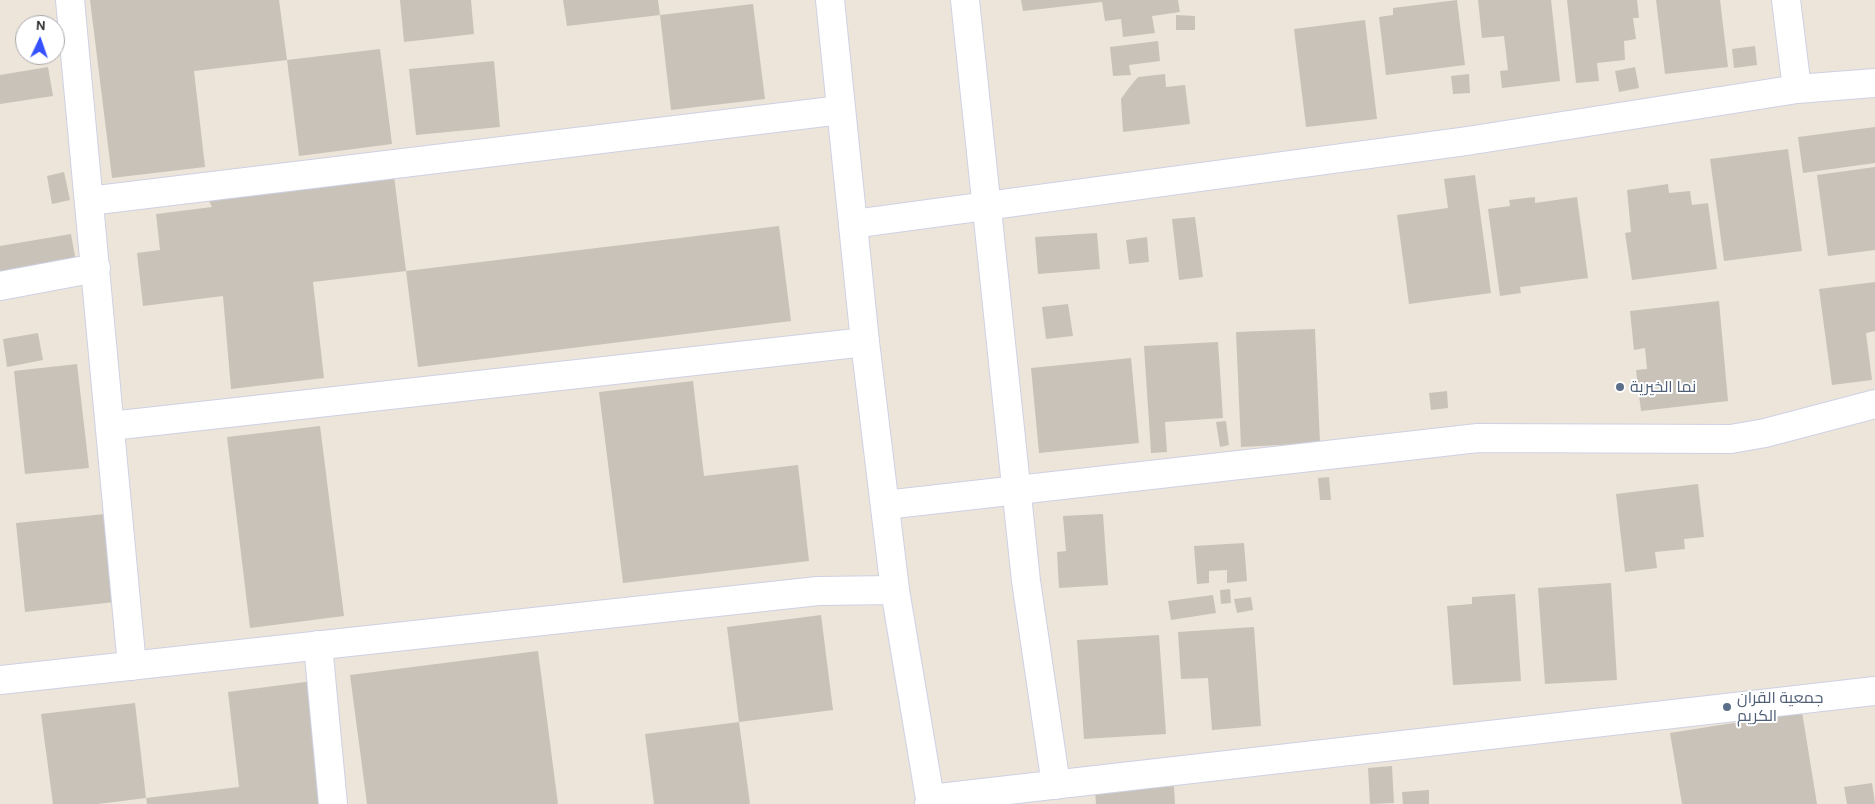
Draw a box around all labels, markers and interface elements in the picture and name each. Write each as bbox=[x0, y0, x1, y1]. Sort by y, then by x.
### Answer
north arrow bbox=[15, 15, 65, 65]
text: N bbox=[35, 17, 46, 34]
place label: نما الخيرية bbox=[1630, 377, 1696, 397]
marker: نما الخيرية bbox=[1614, 381, 1626, 393]
place label: جمعية القران الكريم bbox=[1737, 688, 1823, 726]
marker: جمعية القران الكريم bbox=[1721, 701, 1733, 713]

